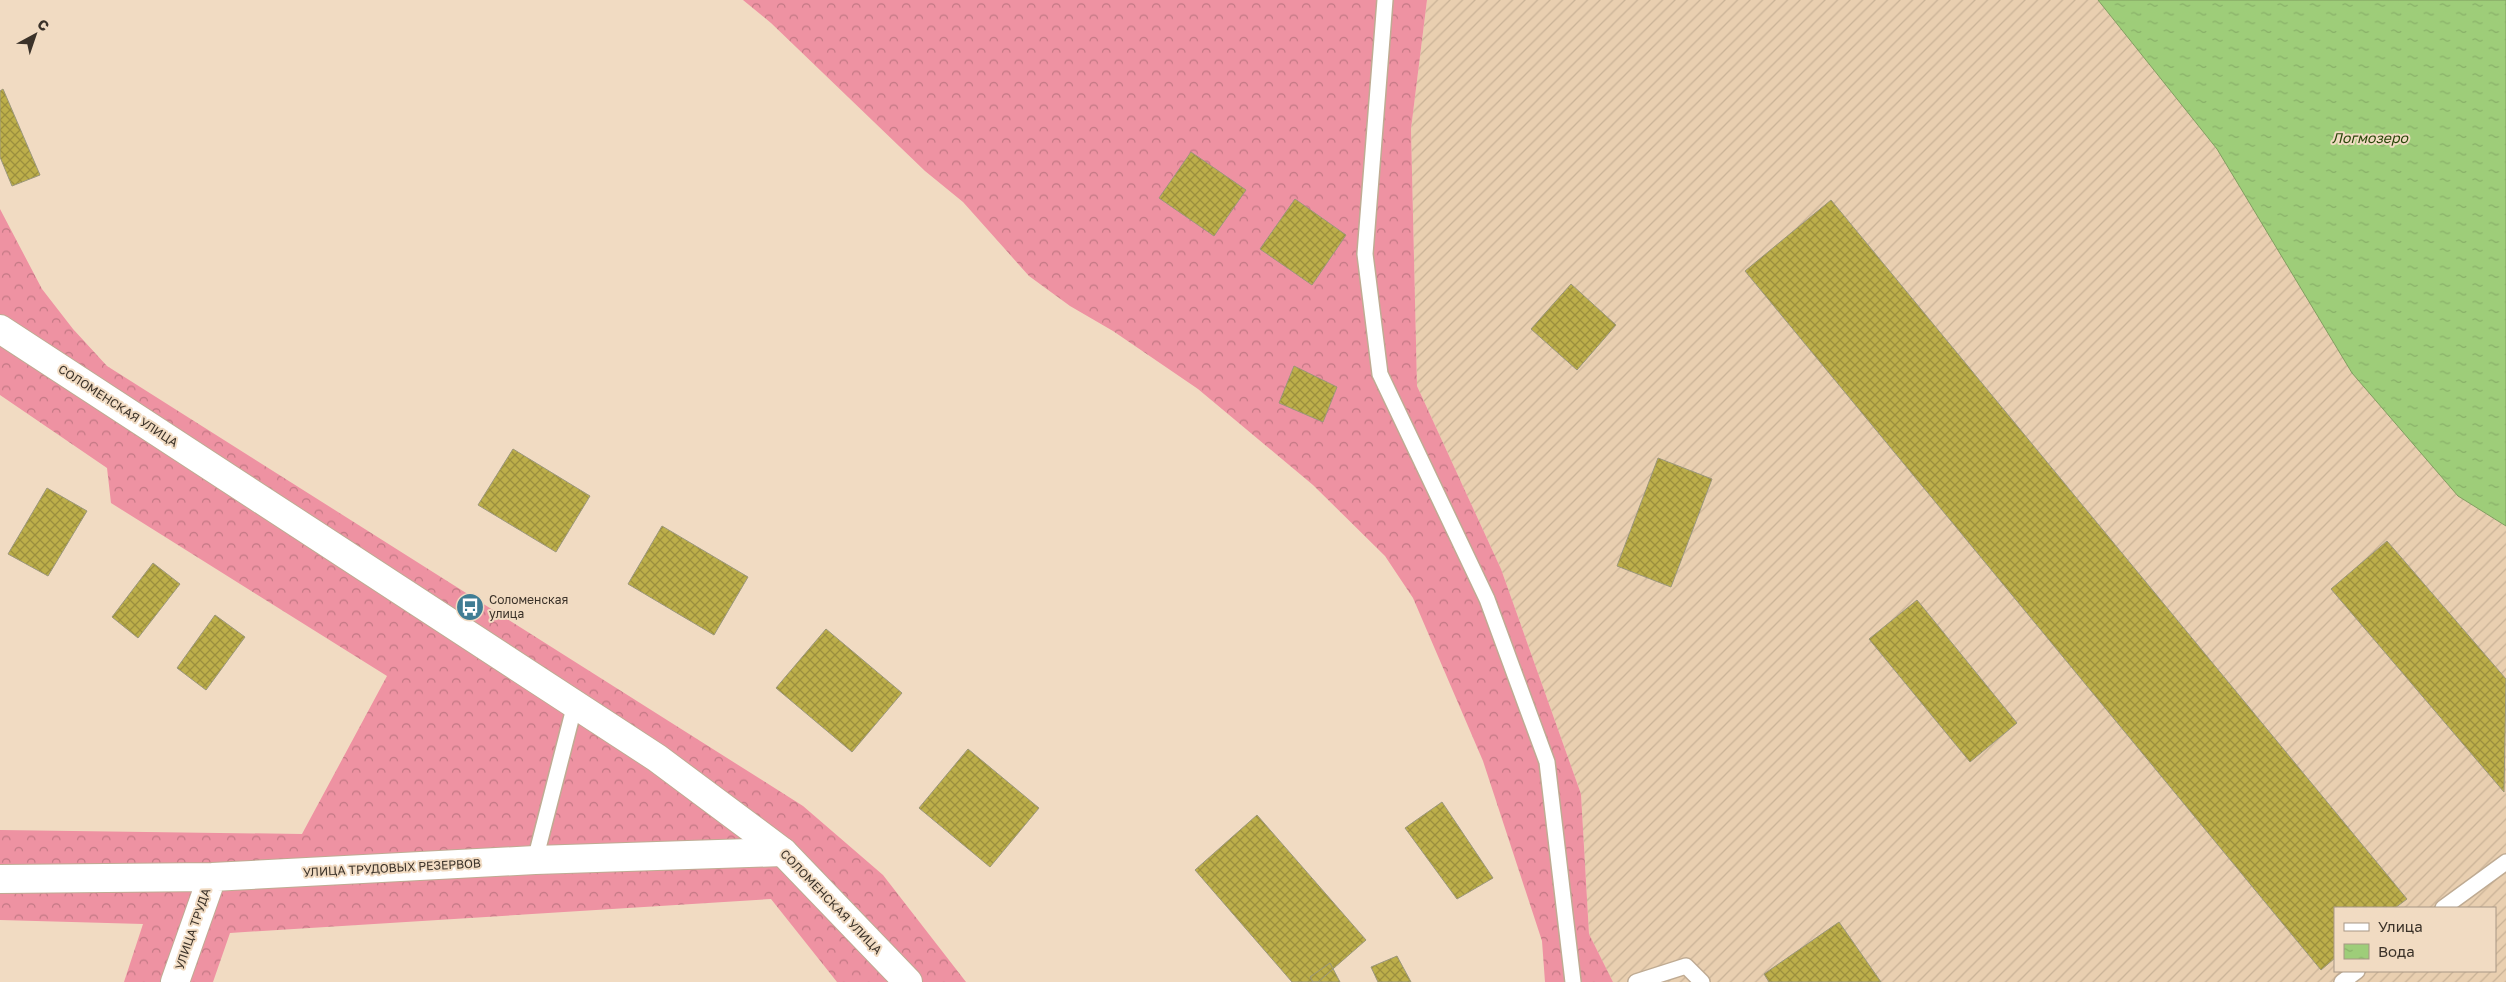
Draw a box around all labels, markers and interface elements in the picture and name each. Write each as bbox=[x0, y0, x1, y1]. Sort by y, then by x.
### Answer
north arrow bbox=[10, 10, 60, 60]
text: С bbox=[34, 15, 53, 34]
water label: Логмозеро bbox=[2332, 129, 2410, 146]
street label: СОЛОМЕНСКАЯ УЛИЦА bbox=[56, 361, 181, 450]
bus stop icon: Соломенская улица bbox=[455, 592, 485, 622]
place label: Соломенская улица bbox=[489, 592, 568, 621]
street label: СОЛОМЕНСКАЯ УЛИЦА bbox=[777, 846, 885, 957]
street label: УЛИЦА ТРУДОВЫХ РЕЗЕРВОВ bbox=[303, 855, 481, 880]
street label: УЛИЦА ТРУДА bbox=[172, 886, 213, 972]
legend bbox=[2334, 907, 2496, 972]
text: Улица bbox=[2378, 917, 2423, 935]
text: Вода bbox=[2378, 942, 2415, 960]

